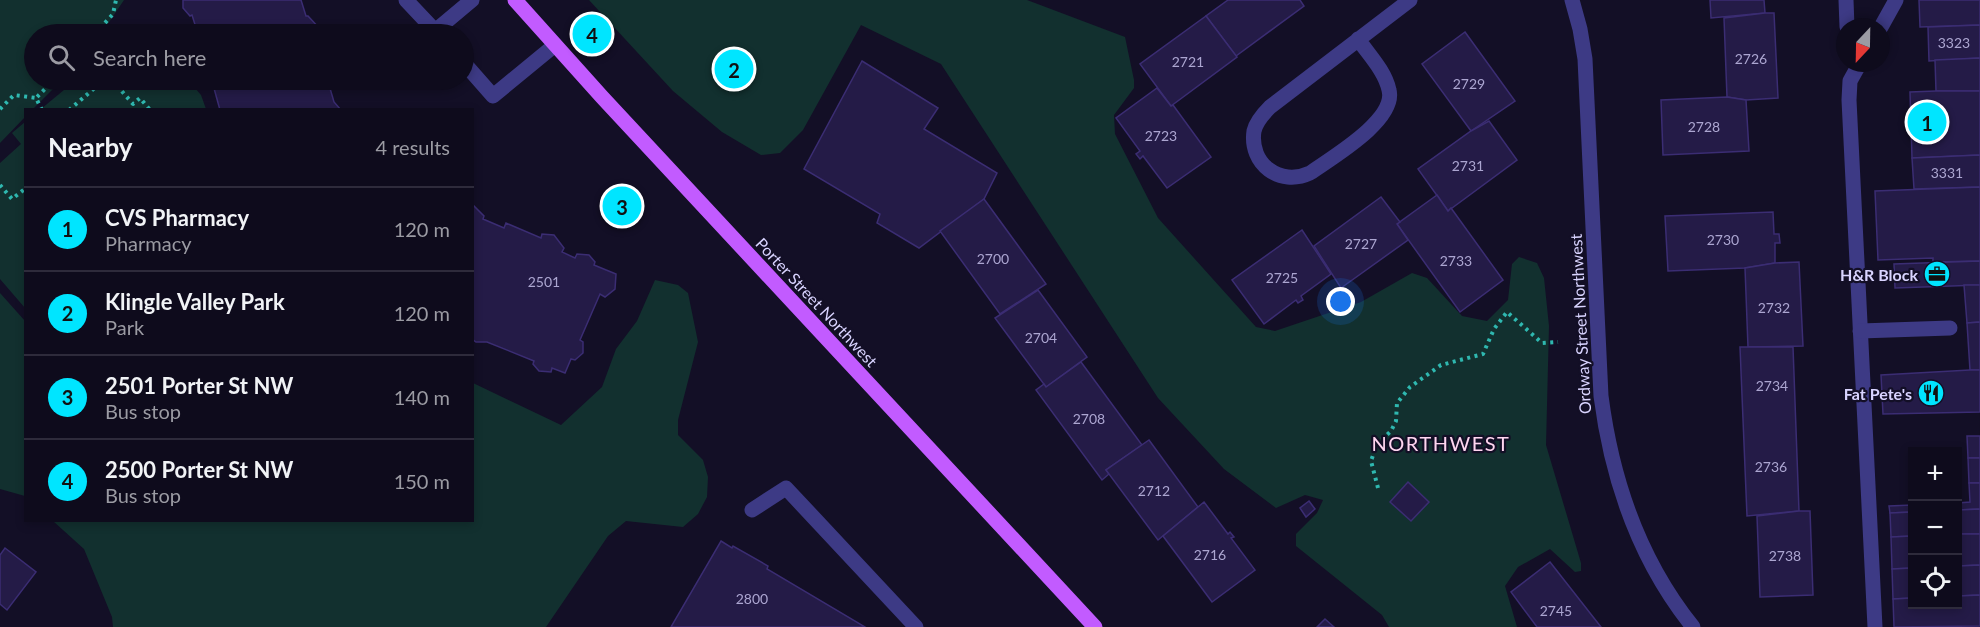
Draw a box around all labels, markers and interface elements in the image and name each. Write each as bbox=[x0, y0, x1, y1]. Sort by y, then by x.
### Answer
pin: 4 bbox=[572, 12, 612, 57]
north arrow bbox=[1836, 18, 1890, 72]
search box bbox=[24, 24, 474, 90]
house number: 3323 bbox=[1938, 34, 1970, 51]
icon: search bbox=[45, 41, 78, 74]
text: Search here bbox=[93, 44, 206, 71]
pin: 2 bbox=[714, 46, 754, 92]
house number: 2726 bbox=[1735, 50, 1767, 67]
house number: 2721 bbox=[1172, 53, 1204, 70]
house number: 2729 bbox=[1453, 75, 1485, 92]
pin: 1 bbox=[1908, 100, 1946, 144]
house number: 2728 bbox=[1688, 118, 1720, 135]
house number: 2723 bbox=[1145, 127, 1177, 144]
text: Nearby bbox=[48, 131, 133, 163]
text: 4 results bbox=[375, 135, 450, 159]
house number: 2731 bbox=[1452, 157, 1484, 174]
house number: 3331 bbox=[1931, 164, 1963, 181]
pin: 3 bbox=[602, 184, 642, 228]
text: CVS Pharmacy bbox=[105, 204, 249, 231]
text: 1 bbox=[62, 217, 73, 241]
text: 120 m bbox=[394, 217, 450, 241]
text: Pharmacy bbox=[105, 231, 192, 255]
house number: 2730 bbox=[1707, 231, 1739, 248]
street label: Ordway Street Northwest bbox=[1566, 233, 1594, 415]
street label: Porter Street Northwest bbox=[752, 234, 882, 371]
house number: 2727 bbox=[1345, 235, 1377, 252]
house number: 2700 bbox=[977, 250, 1009, 267]
house number: 2733 bbox=[1440, 252, 1472, 269]
office icon: H&R Block bbox=[1922, 259, 1952, 289]
place label: H&R Block bbox=[1840, 265, 1918, 284]
house number: 2725 bbox=[1266, 269, 1298, 286]
house number: 2501 bbox=[528, 273, 560, 290]
your location bbox=[1326, 287, 1355, 316]
text: Klingle Valley Park bbox=[105, 288, 285, 315]
house number: 2732 bbox=[1758, 299, 1790, 316]
text: 2 bbox=[62, 301, 73, 325]
text: 120 m bbox=[394, 301, 450, 325]
text: Park bbox=[105, 315, 144, 339]
house number: 2704 bbox=[1025, 329, 1057, 346]
text: 2501 Porter St NW bbox=[105, 372, 293, 399]
house number: 2734 bbox=[1756, 377, 1788, 394]
restaurant icon: Fat Pete's bbox=[1916, 378, 1946, 408]
place label: Fat Pete's bbox=[1844, 384, 1912, 403]
text: 3 bbox=[62, 385, 73, 409]
text: 140 m bbox=[394, 385, 450, 409]
text: Bus stop bbox=[105, 399, 181, 423]
house number: 2708 bbox=[1073, 410, 1105, 427]
district label: NORTHWEST bbox=[1372, 431, 1510, 455]
map controls bbox=[1908, 447, 1962, 609]
button: + bbox=[1908, 447, 1962, 501]
text: 2500 Porter St NW bbox=[105, 456, 293, 483]
house number: 2736 bbox=[1755, 458, 1787, 475]
text: 4 bbox=[62, 469, 73, 493]
text: 150 m bbox=[394, 469, 450, 493]
house number: 2712 bbox=[1138, 482, 1170, 499]
text: Bus stop bbox=[105, 483, 181, 507]
button: − bbox=[1908, 501, 1962, 555]
house number: 2716 bbox=[1194, 546, 1226, 563]
house number: 2738 bbox=[1769, 547, 1801, 564]
button: locate bbox=[1908, 555, 1962, 609]
house number: 2800 bbox=[736, 590, 768, 607]
house number: 2745 bbox=[1540, 602, 1572, 619]

